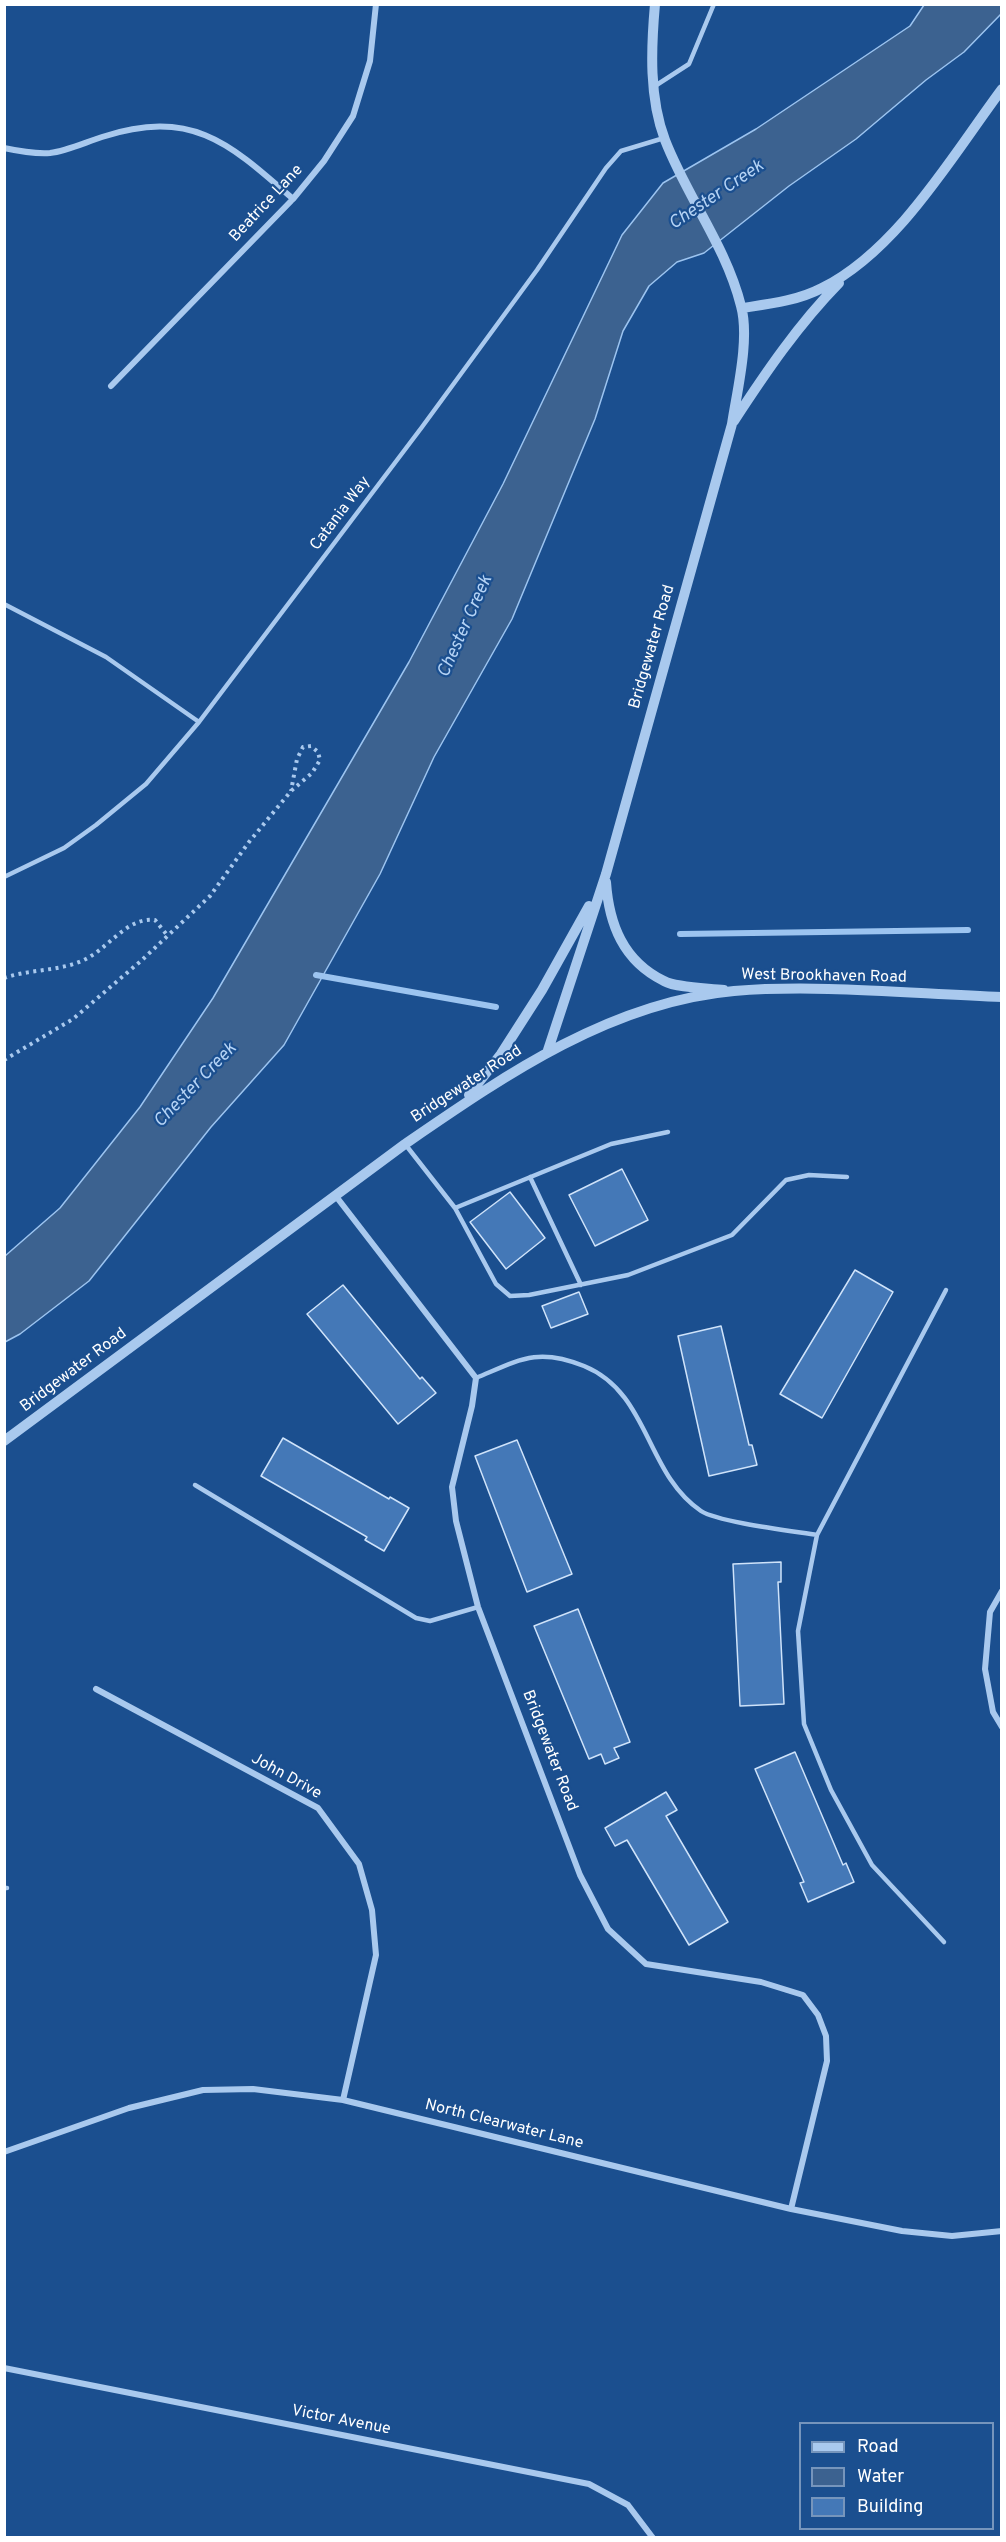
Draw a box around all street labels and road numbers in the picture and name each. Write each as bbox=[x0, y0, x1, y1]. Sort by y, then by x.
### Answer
street label: Beatrice Lane bbox=[226, 161, 308, 247]
street label: Catania Way bbox=[307, 473, 375, 555]
street label: Bridgewater Road bbox=[626, 583, 680, 711]
street label: West Brookhaven Road bbox=[741, 966, 907, 988]
street label: Bridgewater Road bbox=[408, 1042, 526, 1128]
street label: Bridgewater Road bbox=[17, 1325, 131, 1417]
street label: Bridgewater Road bbox=[517, 1688, 581, 1814]
street label: John Drive bbox=[247, 1750, 325, 1804]
street label: North Clearwater Lane bbox=[423, 2096, 585, 2154]
street label: Victor Avenue bbox=[290, 2402, 392, 2440]

